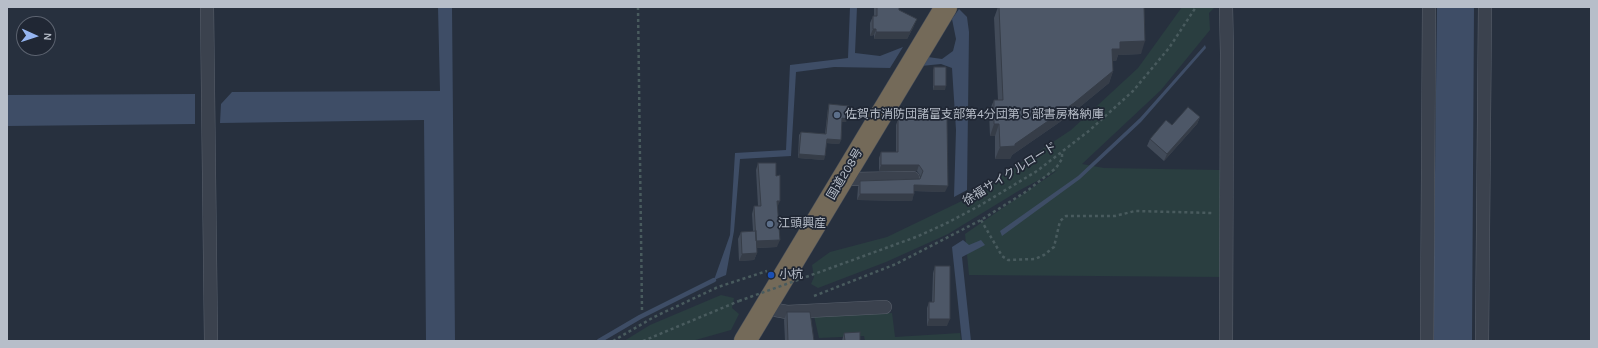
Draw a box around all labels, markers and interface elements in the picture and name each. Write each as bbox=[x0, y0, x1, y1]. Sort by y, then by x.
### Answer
north arrow bbox=[16, 16, 56, 56]
text: N bbox=[41, 32, 54, 41]
place label: 佐賀市消防団諸富支部第4分団第５部書房格納庫 bbox=[845, 108, 1104, 122]
marker: 佐賀市消防団諸富支部第4分団第５部書房格納庫 bbox=[832, 110, 842, 120]
street label: 徐福サイクルロード bbox=[960, 139, 1060, 209]
street label: 国道208号 bbox=[824, 146, 866, 202]
place label: 江頭興産 bbox=[778, 217, 826, 231]
marker: 江頭興産 bbox=[765, 219, 775, 229]
place label: 小杭 bbox=[779, 268, 803, 282]
marker: 小杭 bbox=[766, 270, 776, 280]

